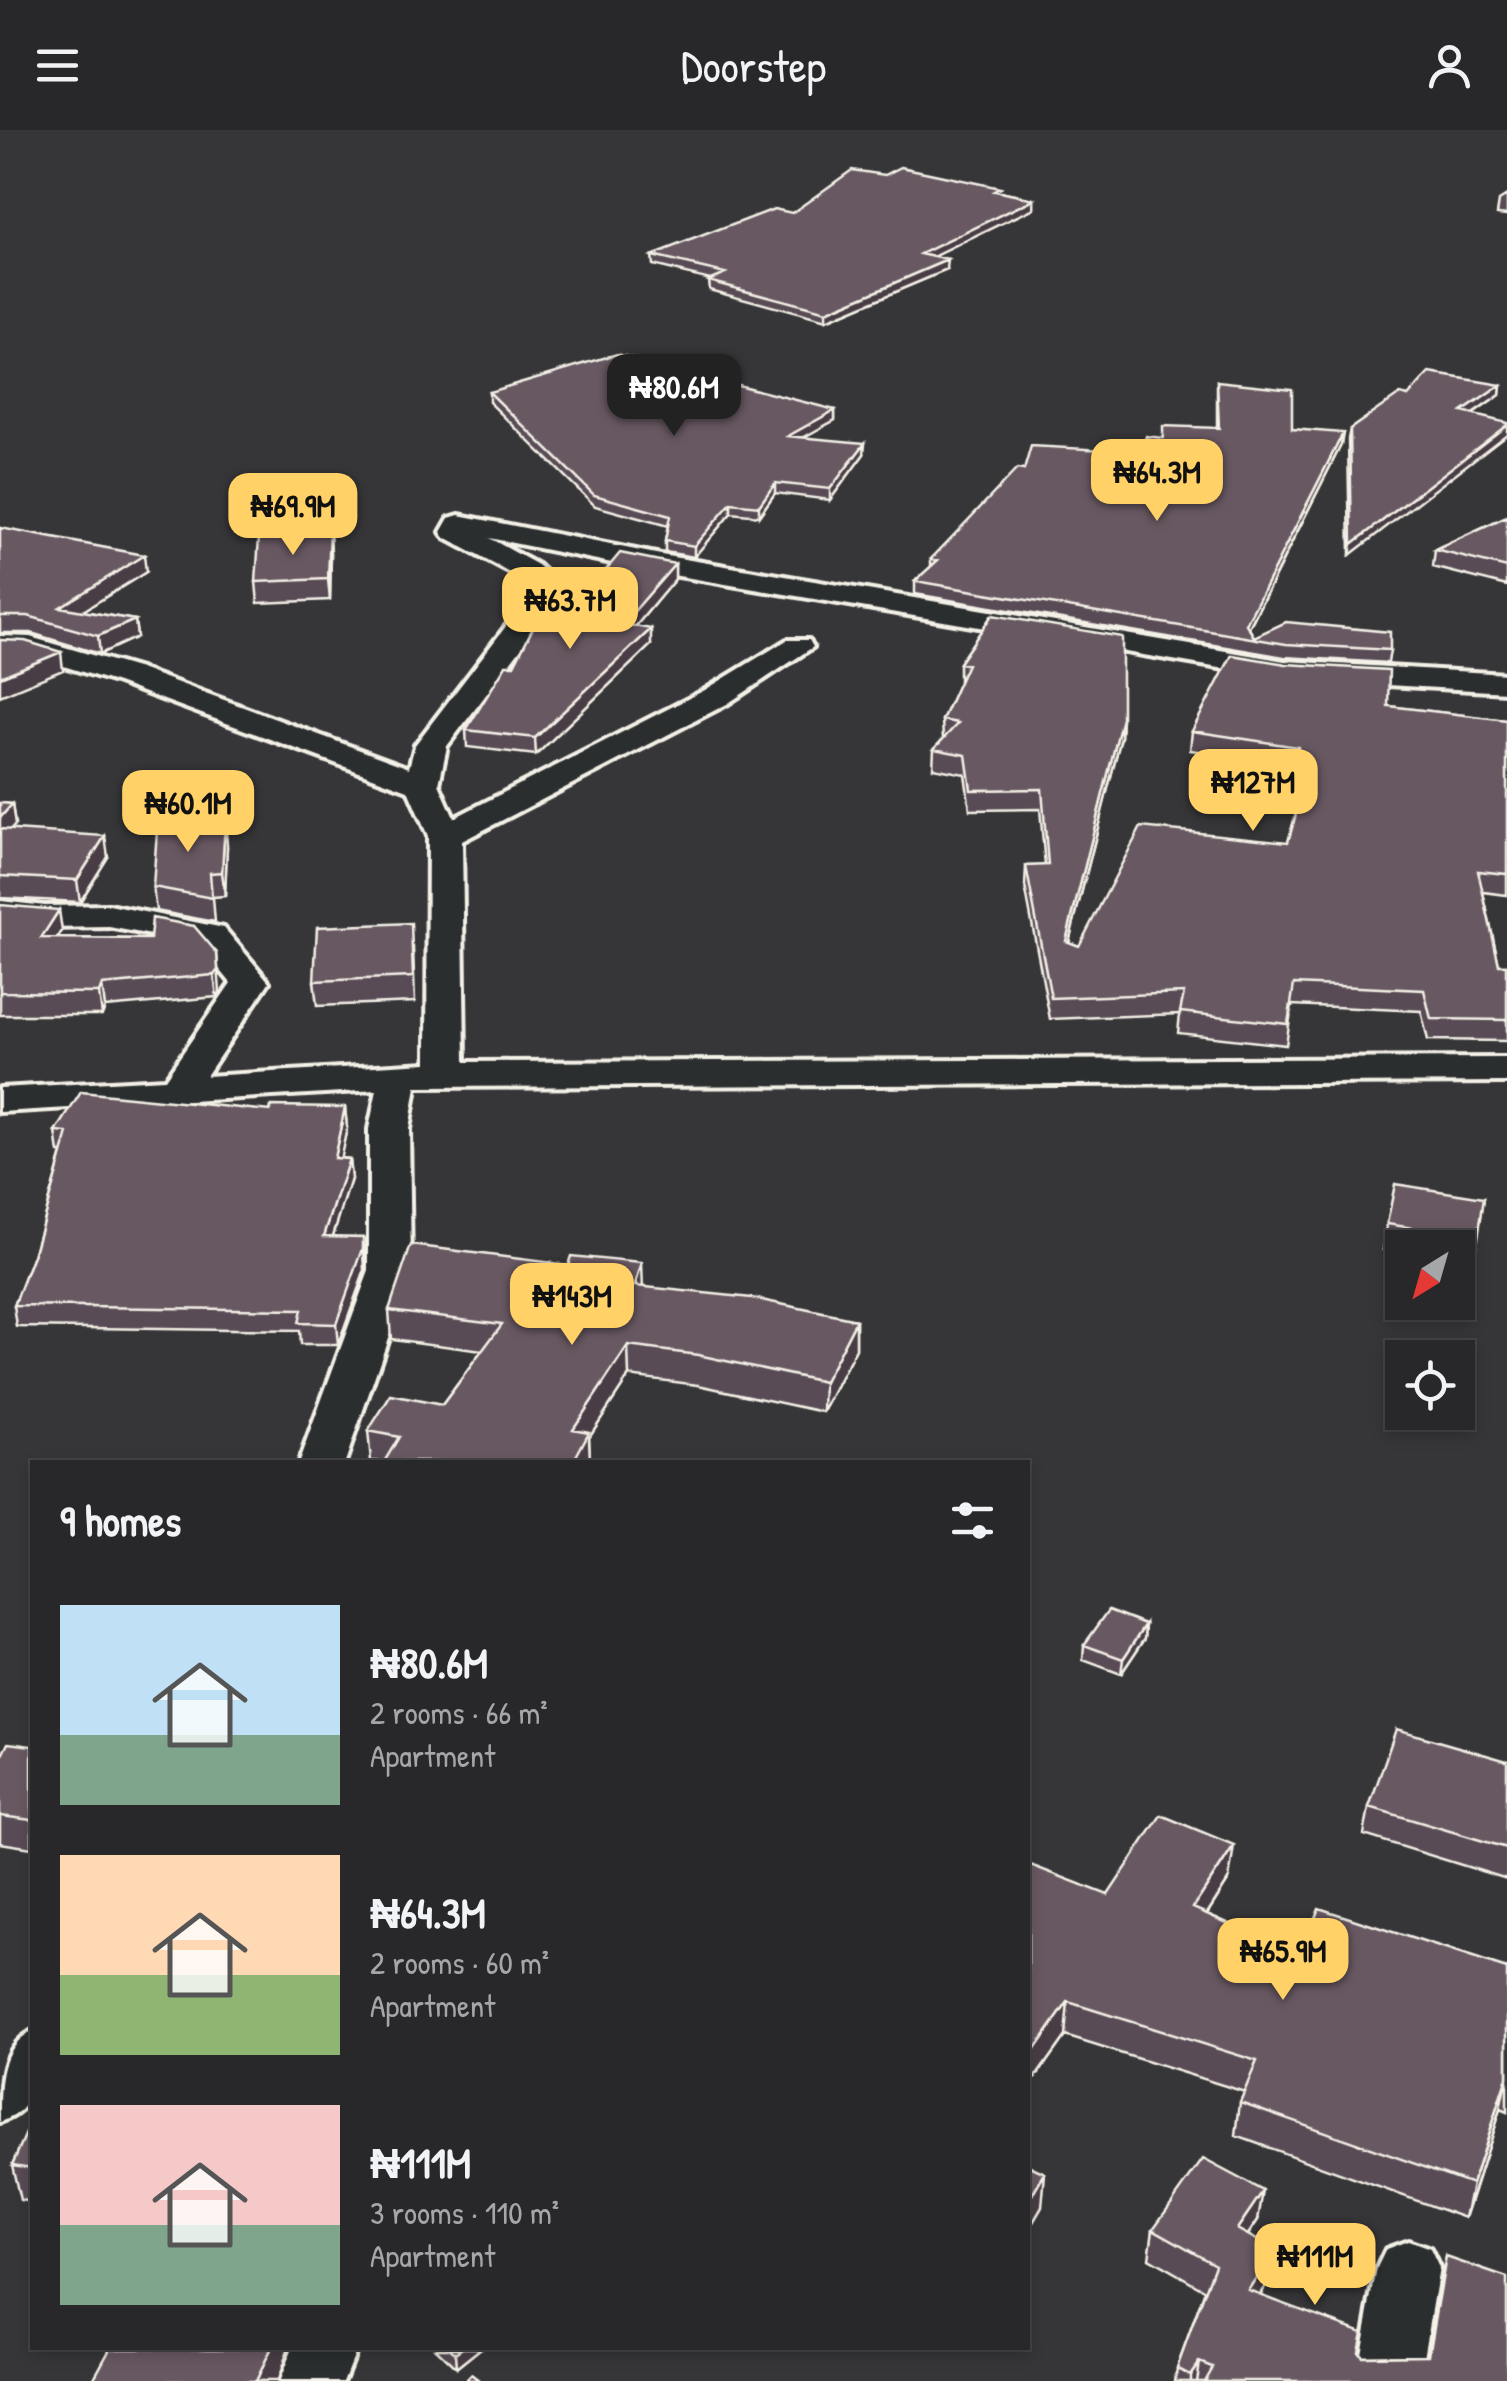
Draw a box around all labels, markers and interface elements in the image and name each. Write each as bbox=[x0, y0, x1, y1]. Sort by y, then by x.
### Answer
text: Doorstep bbox=[681, 35, 826, 96]
icon: menu bbox=[30, 38, 85, 93]
icon: person bbox=[1422, 38, 1477, 93]
pin: ₦80.6M bbox=[593, 354, 755, 439]
text: ₦80.6M bbox=[629, 365, 719, 408]
pin: ₦64.3M bbox=[1076, 439, 1238, 524]
text: ₦64.3M bbox=[1113, 450, 1201, 493]
pin: ₦69.9M bbox=[212, 473, 374, 558]
text: ₦69.9M bbox=[250, 484, 336, 527]
pin: ₦63.7M bbox=[489, 567, 651, 652]
text: ₦63.7M bbox=[524, 578, 616, 621]
pin: ₦127M bbox=[1183, 749, 1323, 834]
text: ₦127M bbox=[1211, 760, 1295, 803]
pin: ₦60.1M bbox=[107, 770, 269, 855]
text: ₦60.1M bbox=[144, 781, 232, 824]
north arrow bbox=[1385, 1230, 1475, 1320]
map controls bbox=[1385, 1230, 1475, 1430]
pin: ₦143M bbox=[502, 1263, 642, 1348]
text: ₦143M bbox=[532, 1274, 612, 1317]
button: locate bbox=[1385, 1340, 1475, 1430]
text: 9 homes bbox=[60, 1492, 181, 1549]
icon: filters bbox=[945, 1493, 1000, 1548]
text: ₦80.6M bbox=[370, 1634, 488, 1691]
icon: home bbox=[140, 1645, 260, 1765]
text: 2 rooms · 66 m² bbox=[370, 1691, 548, 1734]
text: Apartment bbox=[370, 1734, 495, 1777]
text: ₦64.3M bbox=[370, 1884, 486, 1941]
icon: home bbox=[140, 1895, 260, 2015]
pin: ₦65.9M bbox=[1202, 1918, 1364, 2003]
text: ₦65.9M bbox=[1239, 1929, 1327, 1972]
text: 2 rooms · 60 m² bbox=[370, 1941, 549, 1984]
text: Apartment bbox=[370, 1984, 495, 2027]
text: ₦111M bbox=[370, 2134, 471, 2191]
icon: home bbox=[140, 2145, 260, 2265]
text: 3 rooms · 110 m² bbox=[370, 2191, 559, 2234]
pin: ₦111M bbox=[1245, 2223, 1385, 2308]
text: Apartment bbox=[370, 2234, 495, 2277]
text: ₦111M bbox=[1277, 2234, 1354, 2277]

